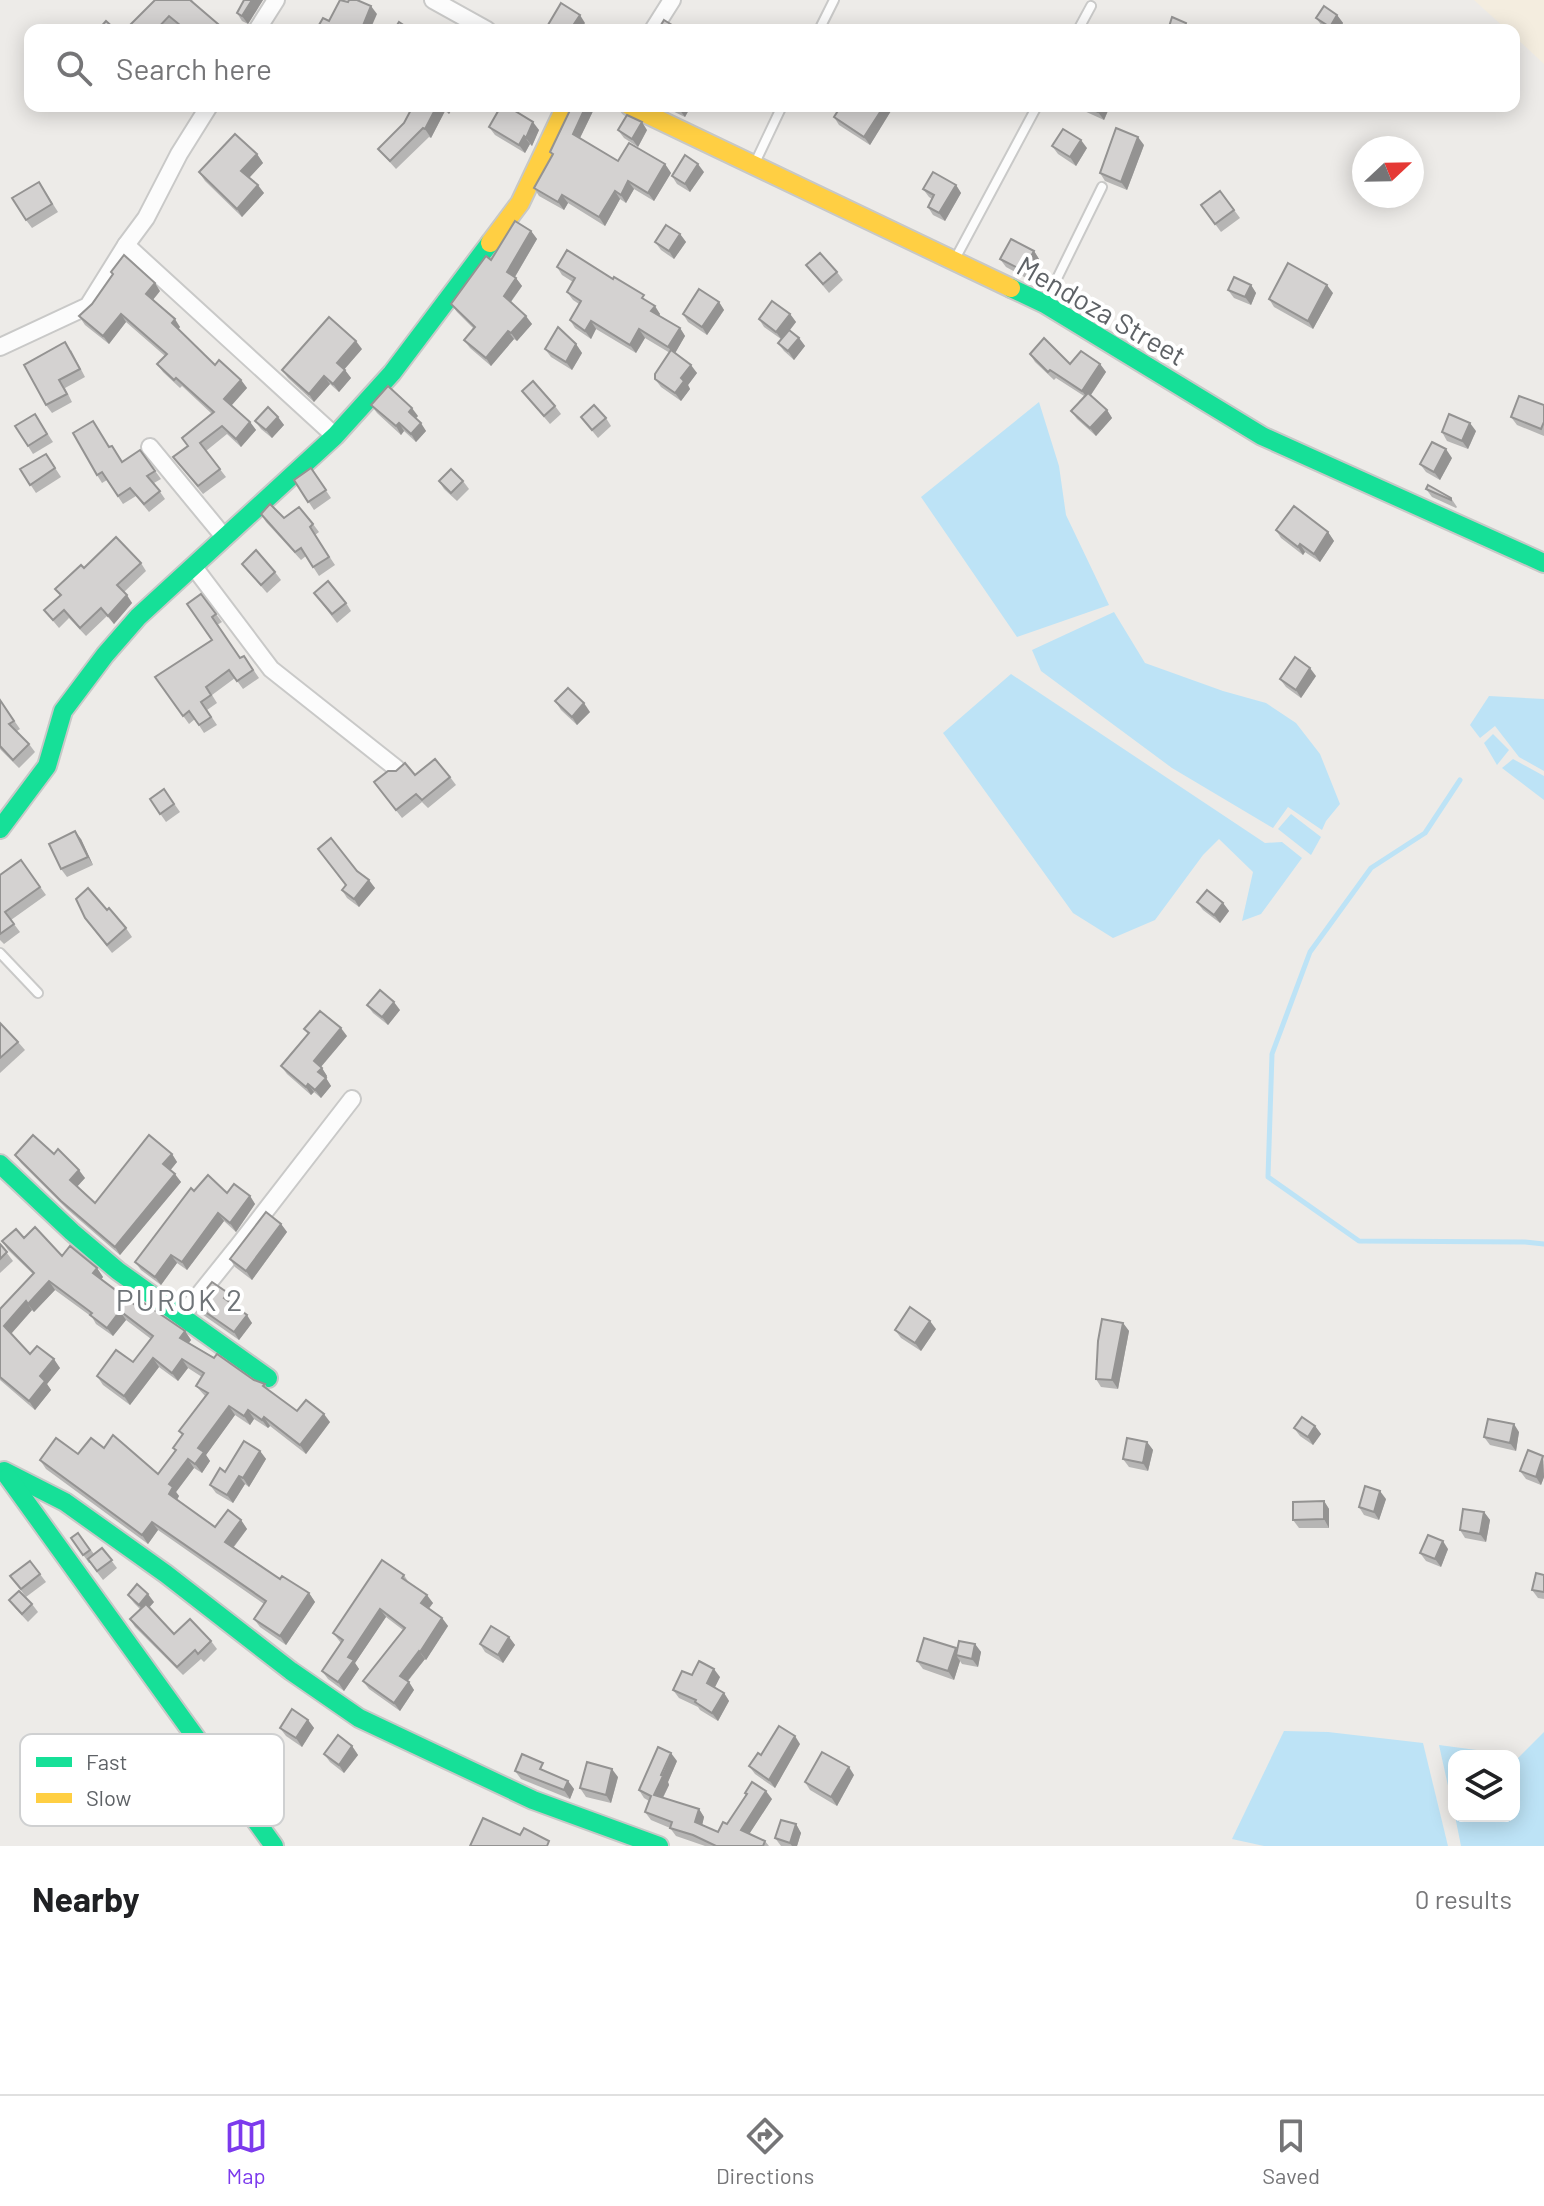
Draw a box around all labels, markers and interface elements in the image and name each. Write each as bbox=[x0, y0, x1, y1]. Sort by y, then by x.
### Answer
search box bbox=[24, 24, 1520, 112]
icon: search bbox=[52, 46, 96, 90]
text: Search here bbox=[116, 50, 272, 86]
north arrow bbox=[1352, 136, 1424, 208]
street label: Mendoza Street bbox=[1012, 248, 1192, 372]
district label: PUROK 2 bbox=[116, 1281, 244, 1317]
legend bbox=[20, 1734, 284, 1826]
text: Fast bbox=[86, 1748, 128, 1774]
map controls bbox=[1448, 1750, 1520, 1822]
button: layers bbox=[1448, 1750, 1520, 1822]
text: Slow bbox=[86, 1784, 131, 1810]
text: Nearby bbox=[32, 1878, 140, 1919]
text: 0 results bbox=[1415, 1883, 1512, 1914]
tab: Map bbox=[224, 2114, 268, 2188]
tab: Directions bbox=[716, 2114, 814, 2188]
tab: Saved bbox=[1262, 2114, 1320, 2188]

